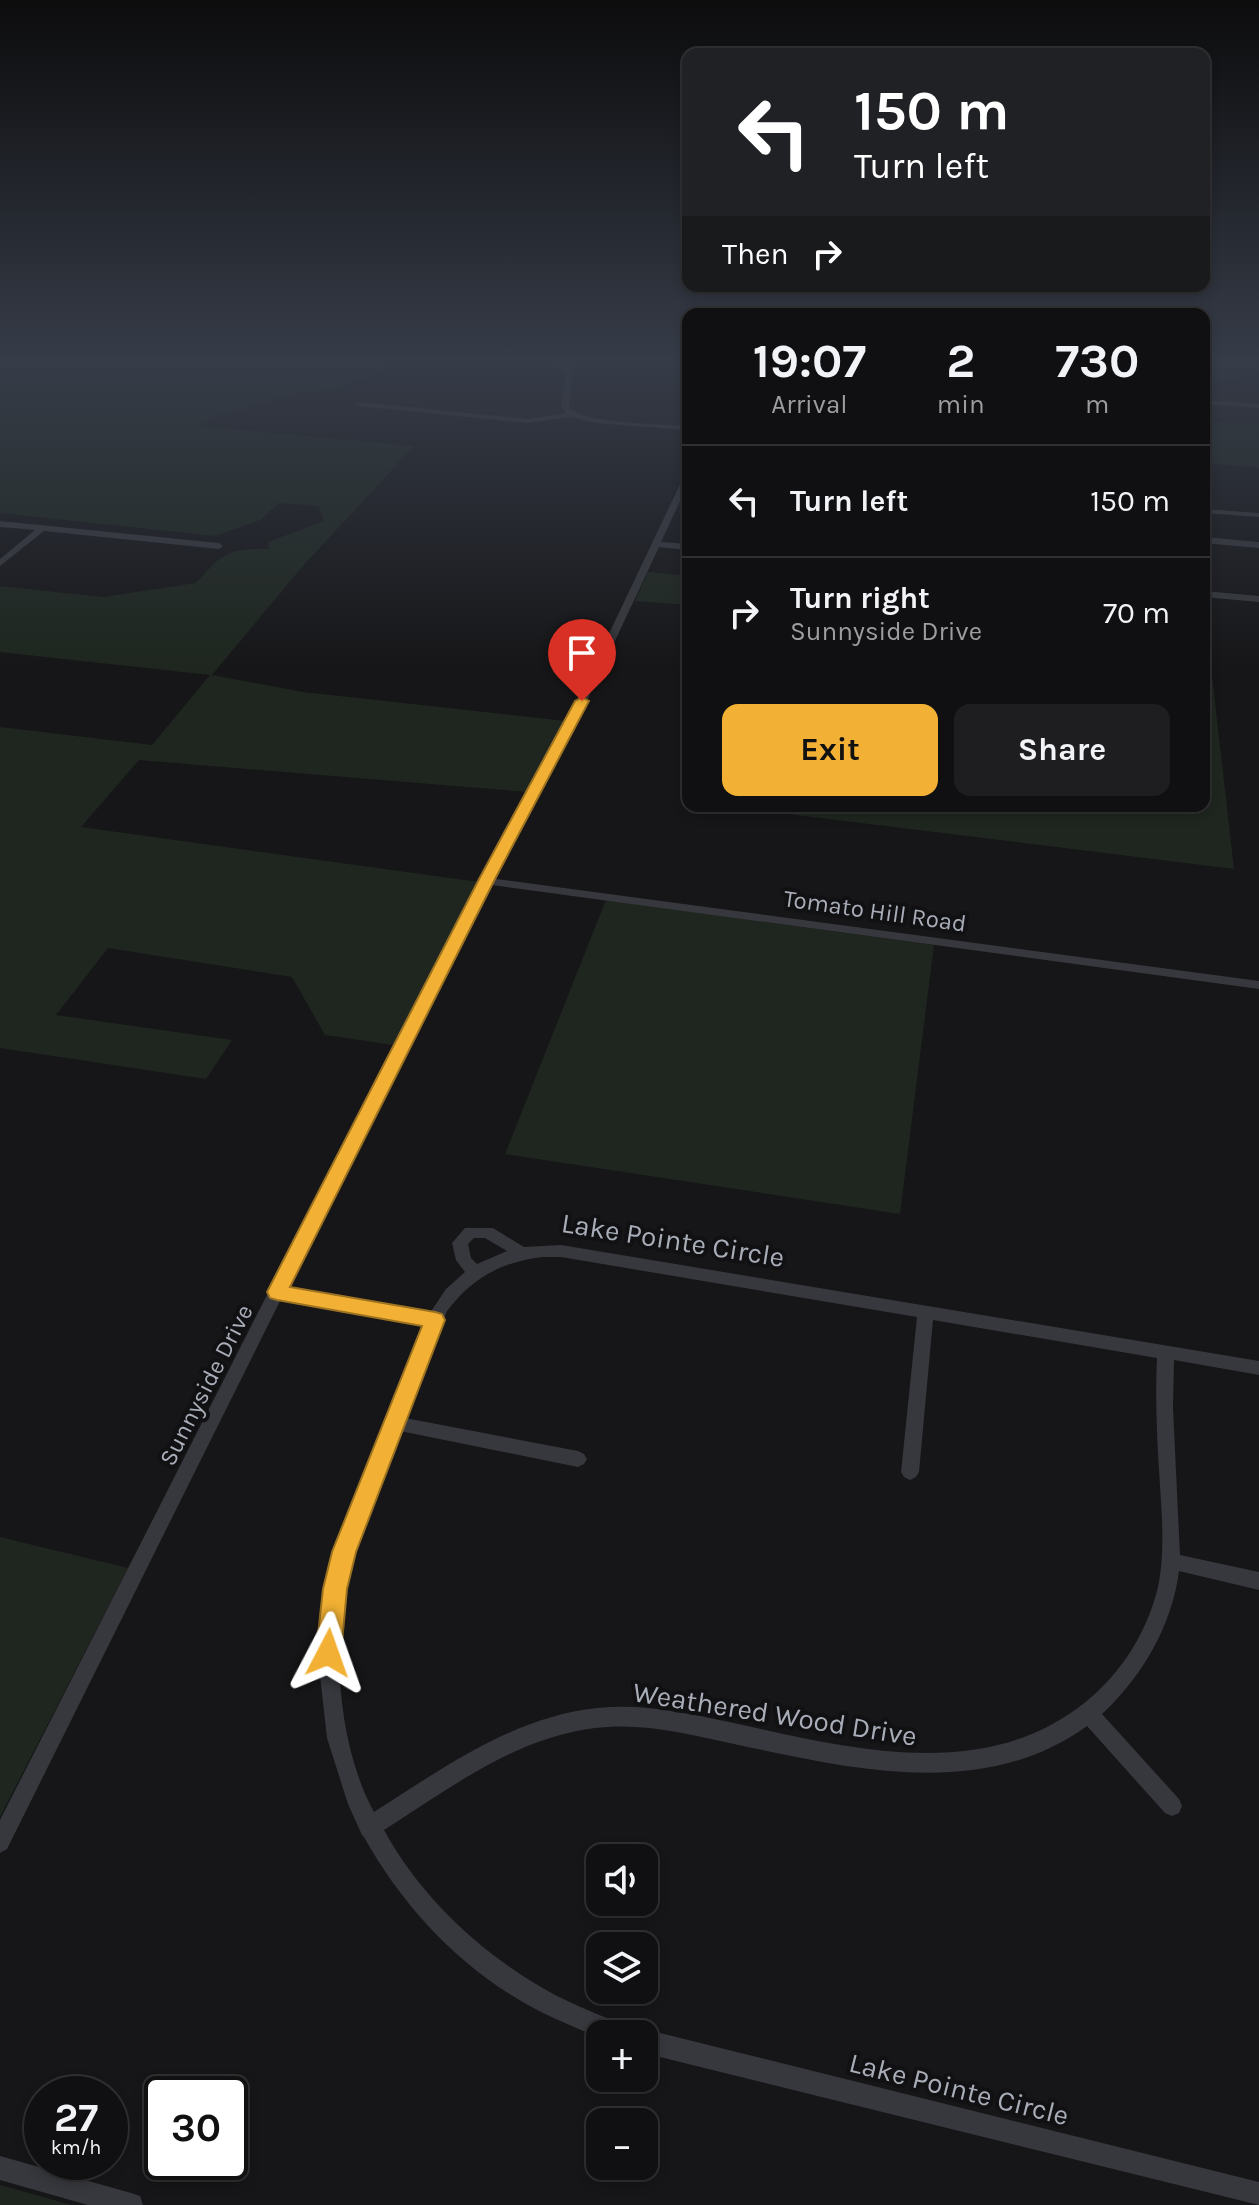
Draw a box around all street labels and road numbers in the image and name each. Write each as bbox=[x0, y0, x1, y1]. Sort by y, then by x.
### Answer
street label: Tomato Hill Road bbox=[782, 884, 968, 938]
street label: Lake Pointe Circle bbox=[559, 1206, 787, 1274]
street label: Sunnyside Drive bbox=[153, 1300, 259, 1470]
street label: Weathered Wood Drive bbox=[631, 1675, 919, 1753]
street label: Lake Pointe Circle bbox=[846, 2046, 1072, 2132]

